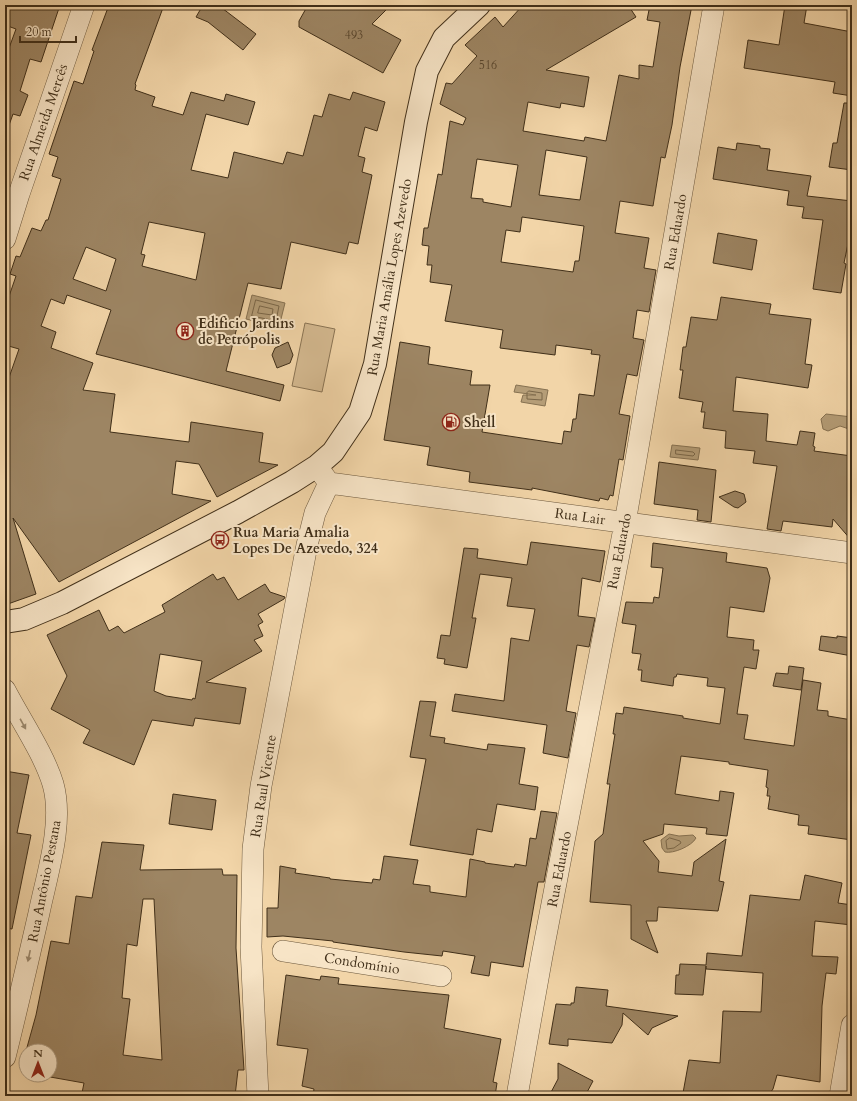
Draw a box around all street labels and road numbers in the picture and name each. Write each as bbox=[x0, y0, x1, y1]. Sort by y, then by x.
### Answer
street label: Rua Almeida Mercês bbox=[15, 61, 72, 183]
street label: Rua Maria Amália Lopes Azevedo bbox=[363, 177, 416, 377]
street label: Rua Eduardo bbox=[659, 192, 692, 272]
street label: Rua Lair bbox=[553, 504, 607, 530]
street label: Rua Eduardo bbox=[603, 511, 636, 591]
street label: Rua Raul Vicente bbox=[246, 733, 281, 839]
street label: Rua Antônio Pestana bbox=[23, 818, 66, 944]
street label: Rua Eduardo bbox=[543, 829, 576, 909]
street label: Condomínio bbox=[323, 948, 402, 979]

